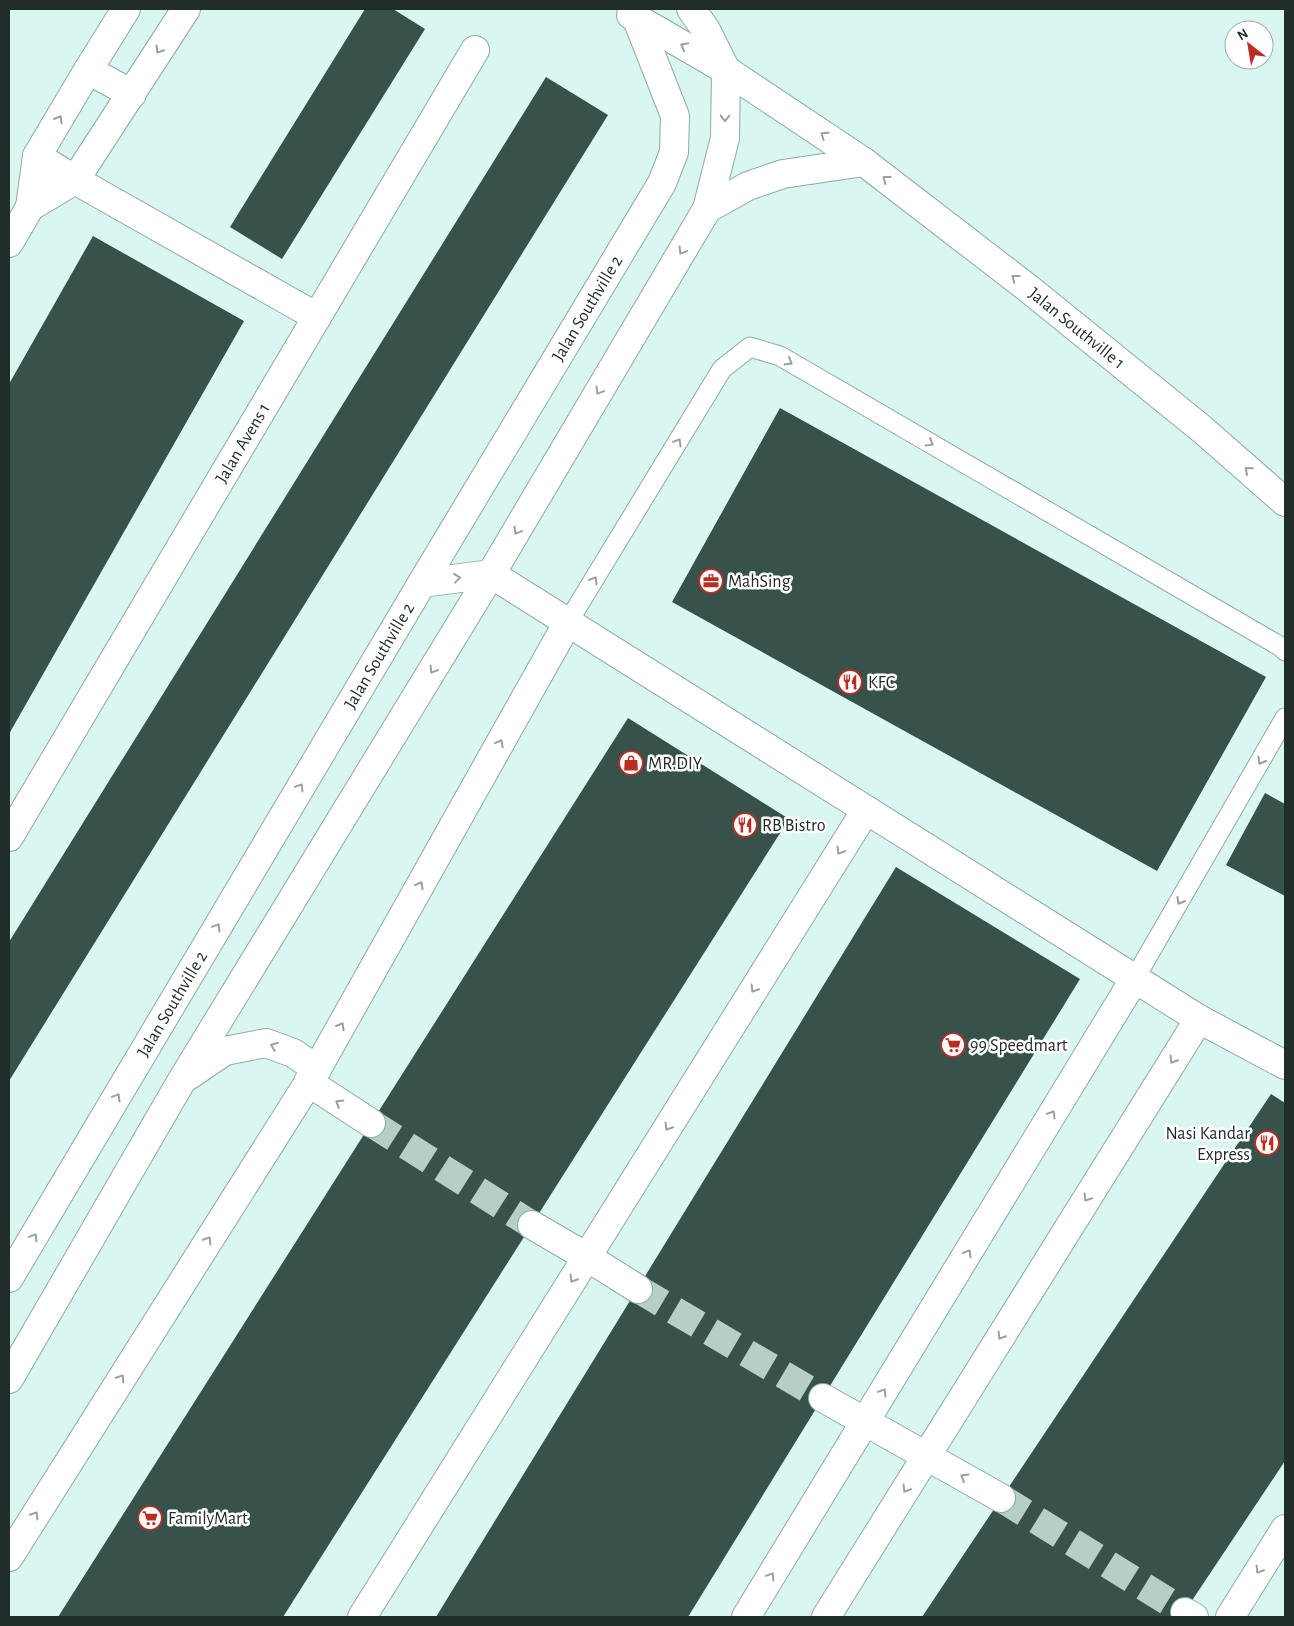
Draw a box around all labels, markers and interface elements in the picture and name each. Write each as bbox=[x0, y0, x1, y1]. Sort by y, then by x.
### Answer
north arrow bbox=[1224, 20, 1274, 70]
text: N bbox=[1235, 26, 1251, 43]
one-way arrow bbox=[680, 42, 689, 52]
one-way arrow bbox=[156, 45, 166, 54]
one-way arrow bbox=[53, 115, 63, 124]
one-way arrow bbox=[720, 115, 731, 123]
one-way arrow bbox=[820, 132, 829, 141]
one-way arrow bbox=[883, 176, 892, 184]
one-way arrow bbox=[678, 246, 688, 255]
street label: Jalan Southville 2 bbox=[549, 253, 626, 365]
one-way arrow bbox=[1012, 275, 1021, 283]
street label: Jalan Southville 1 bbox=[1025, 285, 1128, 373]
one-way arrow bbox=[784, 355, 793, 365]
one-way arrow bbox=[596, 386, 606, 395]
street label: Jalan Avens 1 bbox=[213, 400, 274, 486]
one-way arrow bbox=[925, 437, 934, 447]
one-way arrow bbox=[672, 438, 682, 447]
one-way arrow bbox=[1245, 466, 1254, 475]
one-way arrow bbox=[513, 526, 523, 535]
office icon: MahSing bbox=[698, 568, 724, 594]
one-way arrow bbox=[453, 573, 461, 584]
place label: MahSing bbox=[728, 573, 791, 591]
one-way arrow bbox=[587, 577, 597, 586]
street label: Jalan Southville 2 bbox=[341, 600, 418, 712]
one-way arrow bbox=[429, 665, 439, 674]
restaurant icon: KFC bbox=[837, 669, 863, 695]
place label: KFC bbox=[868, 674, 895, 692]
one-way arrow bbox=[494, 739, 504, 748]
shop icon: MR.DIY bbox=[618, 750, 644, 776]
place label: MR.DIY bbox=[648, 755, 703, 773]
one-way arrow bbox=[1257, 755, 1267, 764]
one-way arrow bbox=[294, 784, 304, 793]
restaurant icon: RB Bistro bbox=[732, 812, 758, 838]
place label: RB Bistro bbox=[762, 817, 826, 835]
one-way arrow bbox=[837, 845, 846, 855]
one-way arrow bbox=[414, 881, 424, 890]
one-way arrow bbox=[1176, 896, 1186, 905]
one-way arrow bbox=[211, 923, 221, 932]
street label: Jalan Southville 2 bbox=[134, 948, 211, 1060]
one-way arrow bbox=[751, 983, 760, 992]
one-way arrow bbox=[334, 1023, 344, 1032]
supermarket icon: 99 Speedmart bbox=[940, 1032, 966, 1058]
place label: 99 Speedmart bbox=[970, 1037, 1068, 1055]
one-way arrow bbox=[270, 1042, 279, 1052]
one-way arrow bbox=[1170, 1055, 1179, 1064]
one-way arrow bbox=[110, 1093, 120, 1102]
one-way arrow bbox=[336, 1099, 345, 1109]
one-way arrow bbox=[1046, 1111, 1056, 1120]
one-way arrow bbox=[665, 1121, 674, 1130]
place label: Nasi Kandar Express bbox=[1165, 1125, 1250, 1164]
restaurant icon: Nasi Kandar Express bbox=[1254, 1130, 1280, 1156]
one-way arrow bbox=[1084, 1193, 1094, 1202]
one-way arrow bbox=[27, 1233, 37, 1242]
one-way arrow bbox=[202, 1237, 211, 1246]
one-way arrow bbox=[961, 1250, 971, 1259]
one-way arrow bbox=[569, 1274, 579, 1283]
one-way arrow bbox=[998, 1331, 1008, 1340]
one-way arrow bbox=[115, 1374, 125, 1383]
one-way arrow bbox=[877, 1389, 887, 1398]
one-way arrow bbox=[960, 1473, 969, 1483]
one-way arrow bbox=[903, 1483, 912, 1492]
supermarket icon: FamilyMart bbox=[137, 1505, 163, 1531]
place label: FamilyMart bbox=[168, 1510, 248, 1528]
one-way arrow bbox=[28, 1512, 38, 1521]
one-way arrow bbox=[1256, 1565, 1266, 1574]
one-way arrow bbox=[765, 1572, 775, 1581]

